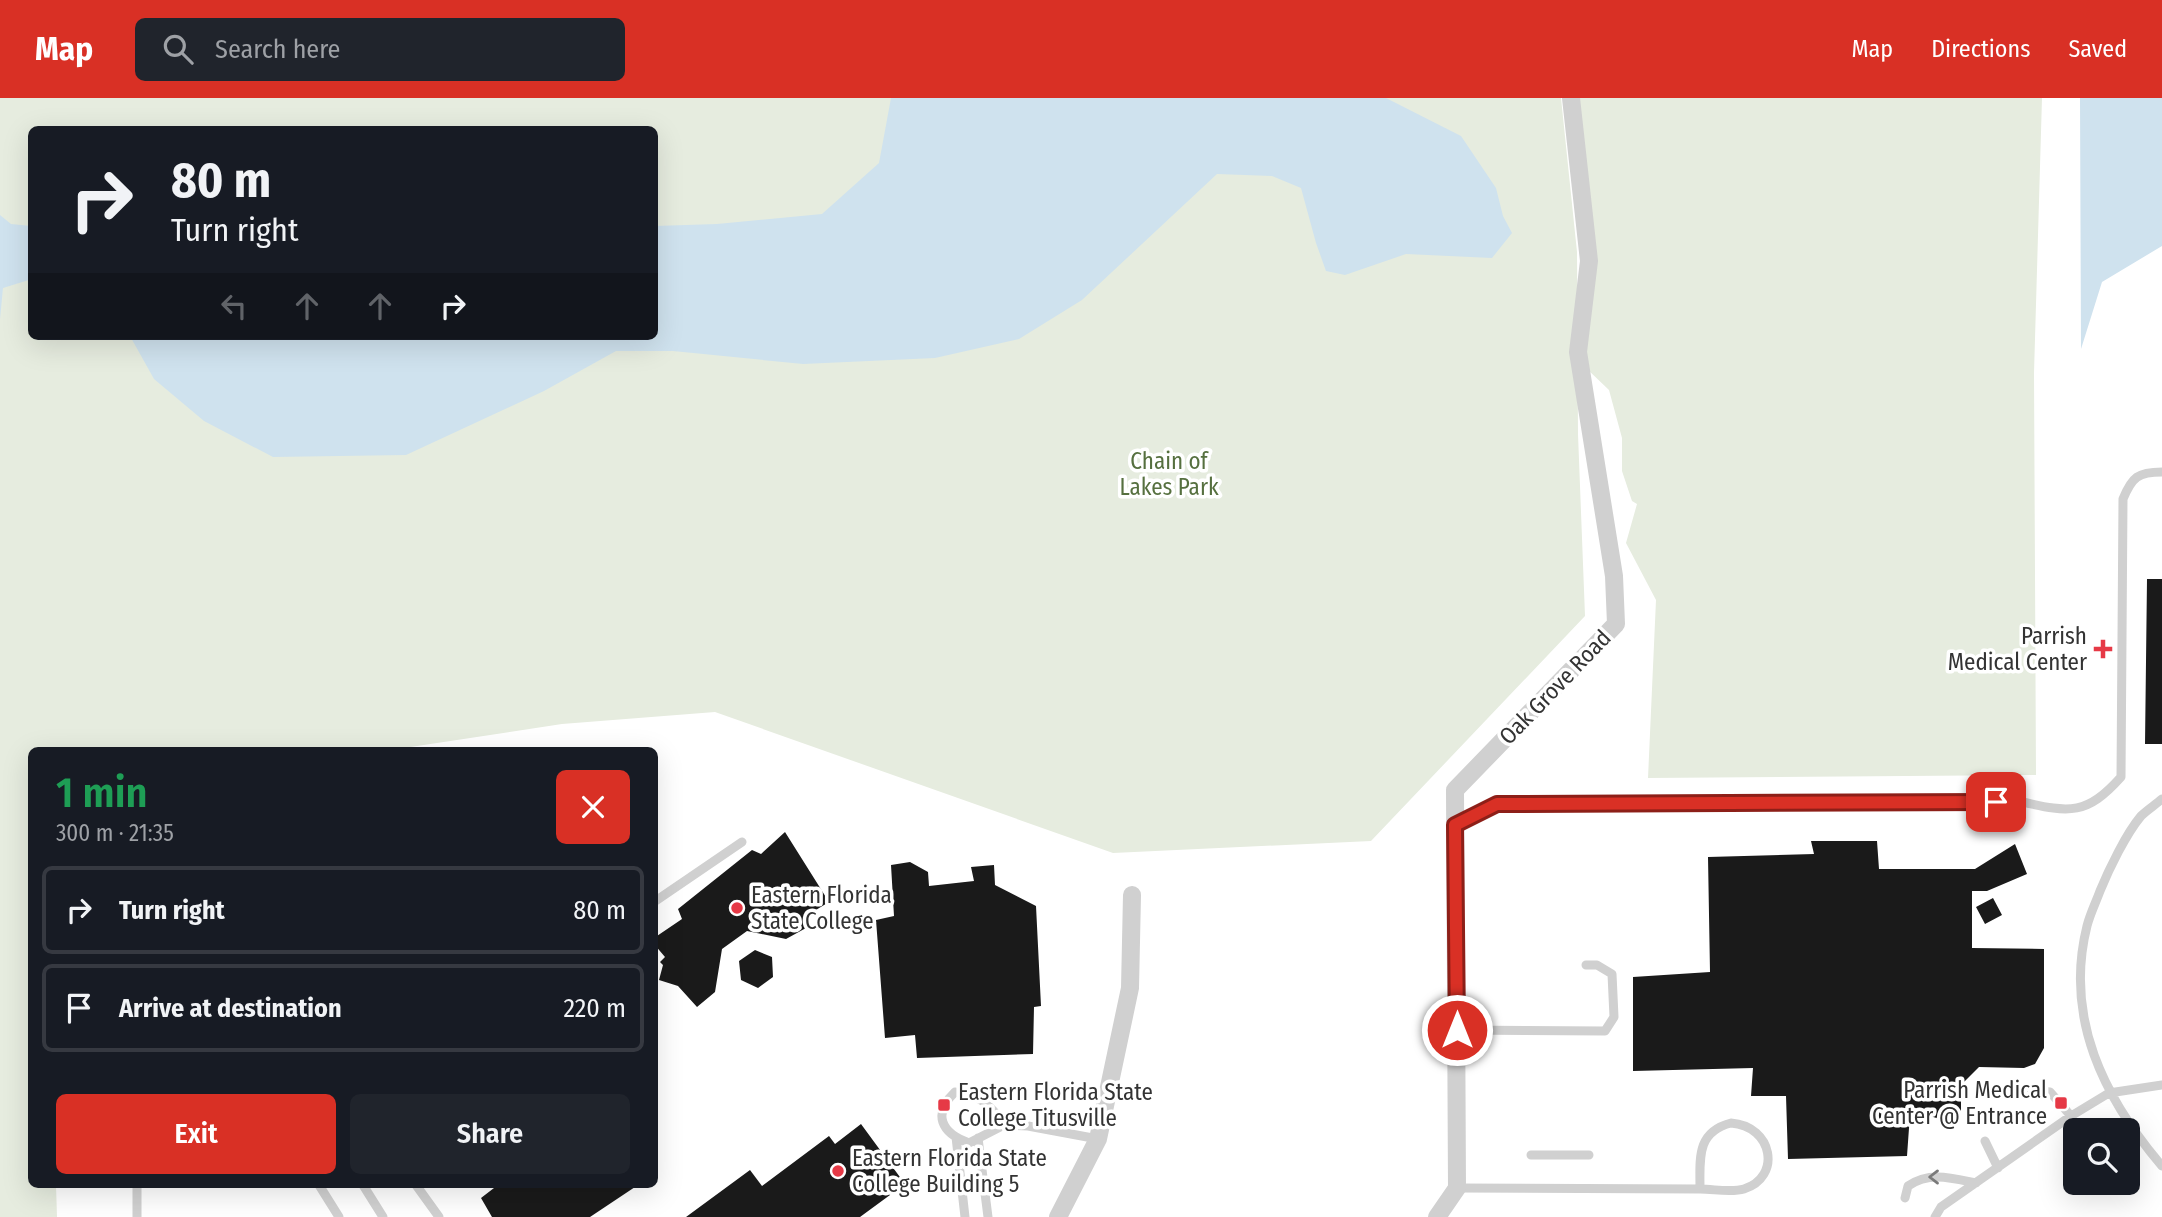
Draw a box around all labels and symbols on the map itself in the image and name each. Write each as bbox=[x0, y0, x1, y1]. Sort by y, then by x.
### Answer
park label: Chain of Lakes Park bbox=[1119, 447, 1219, 501]
place label: Parrish Medical Center bbox=[1948, 622, 2087, 676]
street label: Oak Grove Road bbox=[1493, 624, 1617, 750]
marker: Parrish Medical Center bbox=[2093, 639, 2113, 659]
pin bbox=[1966, 772, 2026, 832]
place label: Eastern Florida State College bbox=[751, 881, 892, 935]
marker: Eastern Florida State College bbox=[729, 900, 745, 916]
position arrow bbox=[1420, 993, 1494, 1067]
place label: Parrish Medical Center @ Entrance bbox=[1872, 1076, 2047, 1130]
place label: Eastern Florida State College Titusville bbox=[958, 1078, 1153, 1132]
marker: Parrish Medical Center @ Entrance bbox=[2053, 1095, 2069, 1111]
marker: Eastern Florida State College Titusville bbox=[936, 1097, 952, 1113]
place label: Eastern Florida State College Building 5 bbox=[852, 1144, 1047, 1198]
marker: Eastern Florida State College Building 5 bbox=[830, 1163, 846, 1179]
one-way arrow bbox=[1929, 1170, 1940, 1185]

